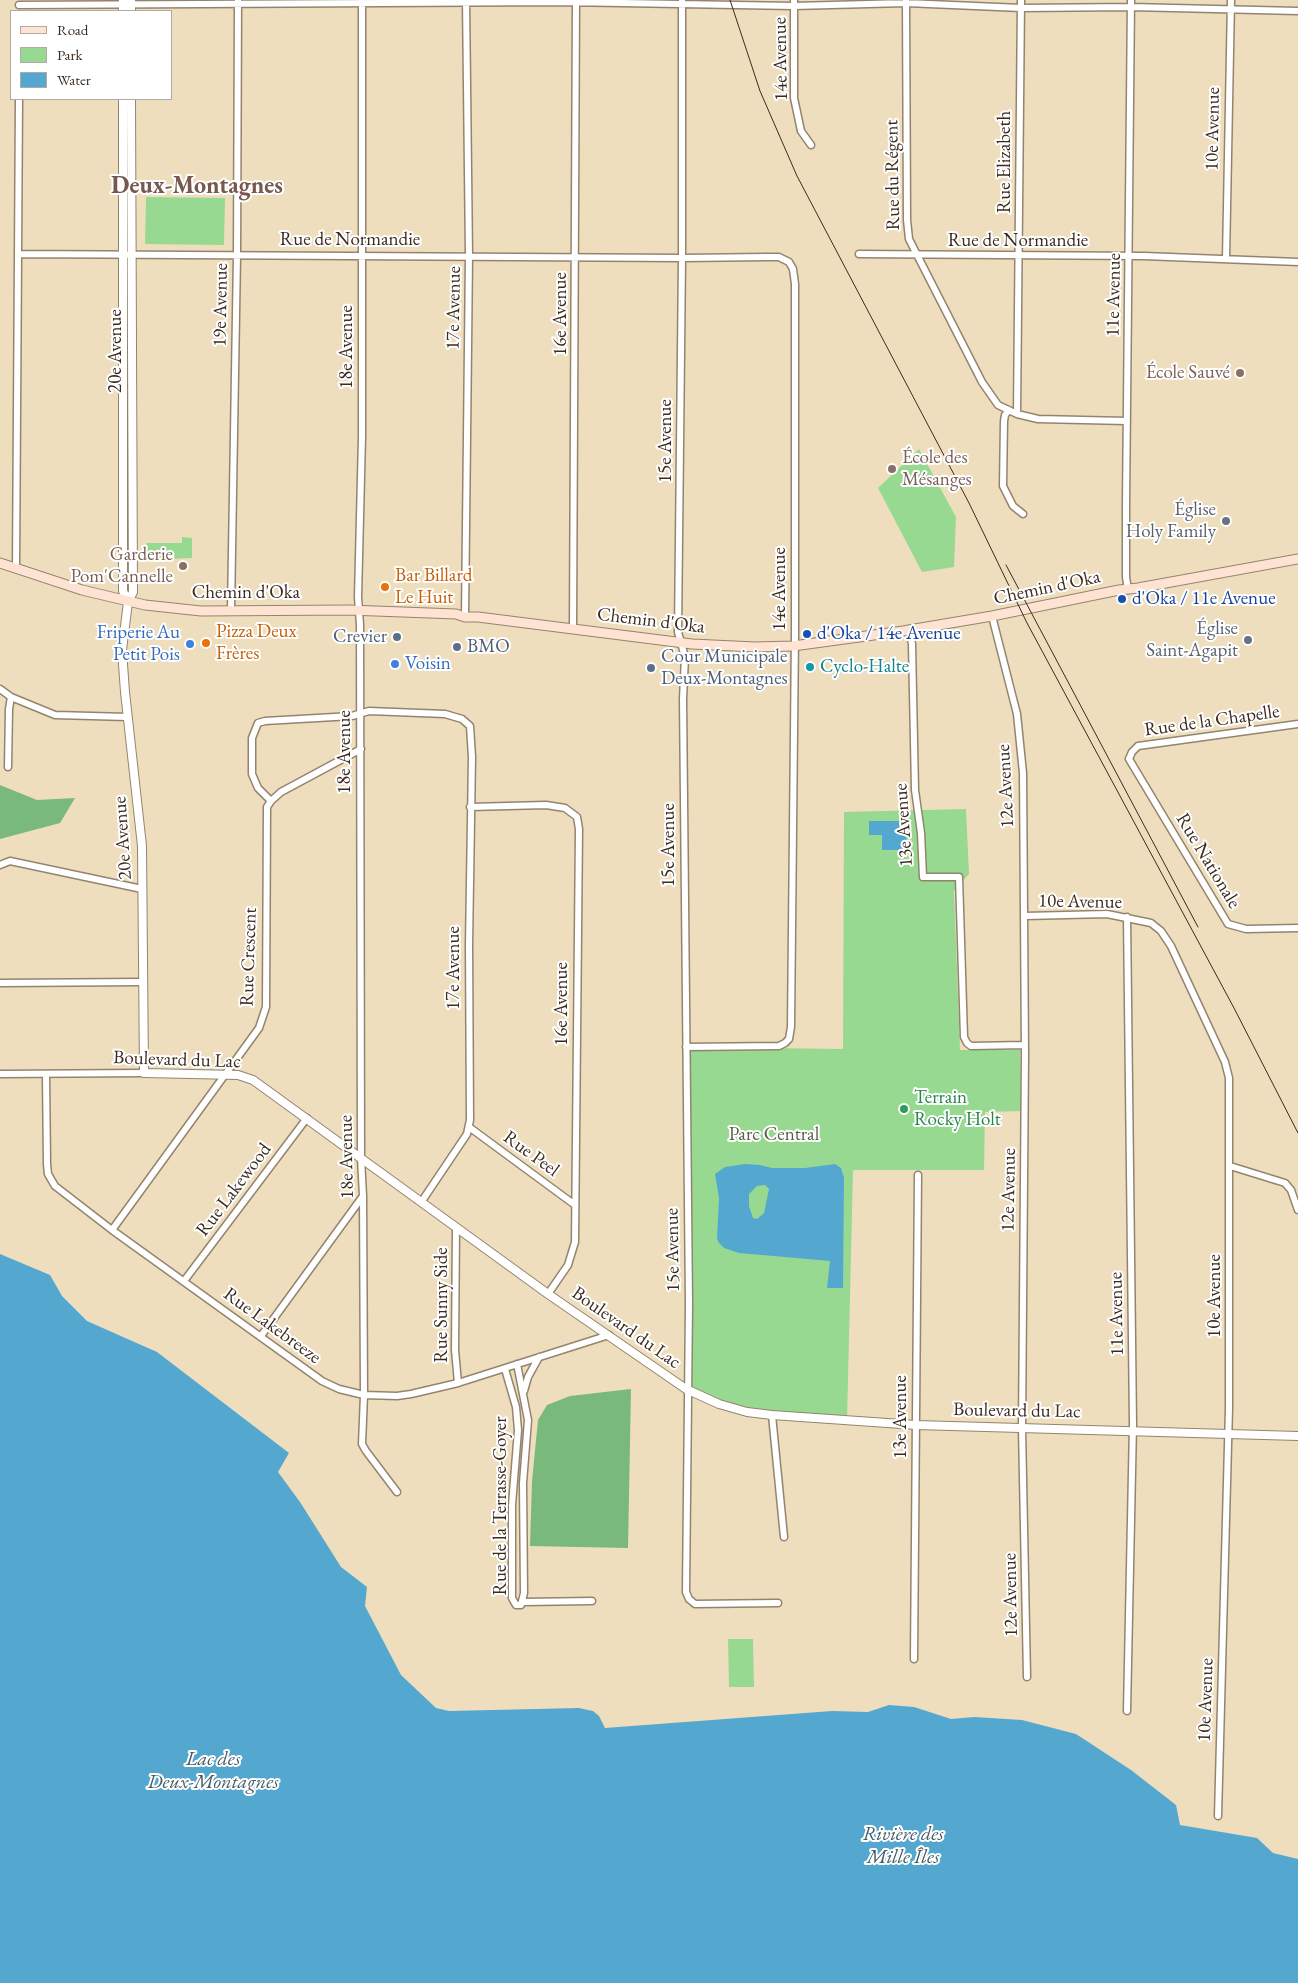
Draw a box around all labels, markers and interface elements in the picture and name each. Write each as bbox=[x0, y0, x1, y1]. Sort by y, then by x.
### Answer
legend bbox=[10, 10, 172, 100]
street label: 14e Avenue bbox=[769, 17, 793, 101]
text: Road bbox=[57, 20, 88, 39]
text: Park bbox=[57, 45, 83, 64]
text: Water bbox=[57, 70, 91, 89]
street label: 10e Avenue bbox=[1201, 87, 1225, 171]
street label: Rue Elizabeth bbox=[994, 111, 1016, 213]
street label: Rue du Régent bbox=[881, 119, 905, 231]
district label: Deux-Montagnes bbox=[111, 172, 283, 200]
street label: Rue de Normandie bbox=[280, 229, 420, 251]
street label: Rue de Normandie bbox=[948, 230, 1088, 252]
street label: 11e Avenue bbox=[1102, 253, 1126, 337]
street label: 19e Avenue bbox=[209, 263, 233, 347]
street label: 17e Avenue bbox=[442, 266, 466, 350]
street label: 16e Avenue bbox=[550, 272, 572, 356]
street label: 18e Avenue bbox=[336, 305, 358, 389]
street label: 20e Avenue bbox=[105, 309, 127, 393]
place label: École Sauvé bbox=[1146, 362, 1230, 384]
marker: École Sauvé bbox=[1234, 367, 1246, 379]
street label: 15e Avenue bbox=[655, 399, 677, 483]
place label: École des Mésanges bbox=[902, 447, 972, 491]
marker: École des Mésanges bbox=[886, 463, 898, 475]
place label: Église Holy Family bbox=[1126, 499, 1216, 543]
marker: Église Holy Family bbox=[1220, 515, 1232, 527]
place label: Garderie Pom'Cannelle bbox=[70, 544, 173, 588]
street label: 14e Avenue bbox=[769, 547, 791, 631]
marker: Garderie Pom'Cannelle bbox=[177, 560, 189, 572]
place label: Bar Billard Le Huit bbox=[395, 565, 472, 609]
street label: Chemin d'Oka bbox=[992, 566, 1102, 610]
marker: Bar Billard Le Huit bbox=[379, 581, 391, 593]
street label: Chemin d'Oka bbox=[192, 582, 300, 604]
place label: d'Oka / 11e Avenue bbox=[1132, 588, 1276, 610]
marker: d'Oka / 11e Avenue bbox=[1116, 593, 1128, 605]
street label: Chemin d'Oka bbox=[596, 603, 706, 639]
place label: Église Saint-Agapit bbox=[1146, 618, 1238, 662]
place label: Pizza Deux Frères bbox=[216, 621, 297, 665]
place label: Friperie Au Petit Pois bbox=[97, 622, 180, 666]
place label: d'Oka / 14e Avenue bbox=[817, 623, 961, 645]
place label: Crevier bbox=[333, 626, 387, 648]
marker: d'Oka / 14e Avenue bbox=[801, 628, 813, 640]
marker: Crevier bbox=[391, 631, 403, 643]
marker: Église Saint-Agapit bbox=[1242, 634, 1254, 646]
place label: BMO bbox=[467, 636, 510, 658]
marker: Pizza Deux Frères bbox=[200, 637, 212, 649]
marker: Friperie Au Petit Pois bbox=[184, 638, 196, 650]
marker: BMO bbox=[451, 641, 463, 653]
place label: Cour Municipale Deux-Montagnes bbox=[661, 646, 788, 690]
place label: Voisin bbox=[405, 653, 451, 675]
place label: Cyclo-Halte bbox=[820, 656, 909, 678]
marker: Voisin bbox=[389, 658, 401, 670]
marker: Cyclo-Halte bbox=[804, 661, 816, 673]
marker: Cour Municipale Deux-Montagnes bbox=[645, 662, 657, 674]
street label: Rue de la Chapelle bbox=[1143, 700, 1281, 742]
street label: 18e Avenue bbox=[334, 710, 356, 794]
street label: 12e Avenue bbox=[992, 743, 1020, 829]
street label: 13e Avenue bbox=[890, 782, 918, 868]
street label: 20e Avenue bbox=[109, 795, 137, 881]
street label: 15e Avenue bbox=[658, 803, 680, 887]
street label: Rue Nationale bbox=[1171, 809, 1245, 913]
street label: 10e Avenue bbox=[1038, 890, 1122, 914]
street label: Rue Crescent bbox=[236, 907, 262, 1007]
street label: 17e Avenue bbox=[443, 926, 465, 1010]
street label: 16e Avenue bbox=[551, 962, 573, 1046]
street label: Boulevard du Lac bbox=[113, 1046, 241, 1074]
place label: Terrain Rocky Holt bbox=[914, 1087, 1001, 1131]
marker: Terrain Rocky Holt bbox=[898, 1103, 910, 1115]
street label: 18e Avenue bbox=[335, 1115, 359, 1199]
park label: Parc Central bbox=[729, 1124, 819, 1146]
street label: Rue Peel bbox=[499, 1126, 563, 1182]
street label: Rue Lakewood bbox=[192, 1139, 276, 1241]
street label: 12e Avenue bbox=[997, 1148, 1021, 1232]
street label: 15e Avenue bbox=[661, 1208, 685, 1292]
street label: Rue Sunny Side bbox=[431, 1247, 453, 1363]
street label: 10e Avenue bbox=[1204, 1254, 1226, 1338]
street label: 11e Avenue bbox=[1105, 1272, 1129, 1356]
street label: Boulevard du Lac bbox=[567, 1282, 685, 1374]
street label: Rue Lakebreeze bbox=[219, 1283, 325, 1369]
street label: 13e Avenue bbox=[890, 1375, 912, 1459]
street label: Boulevard du Lac bbox=[953, 1398, 1081, 1424]
street label: Rue de la Terrasse-Goyer bbox=[490, 1416, 512, 1596]
street label: 12e Avenue bbox=[999, 1553, 1023, 1637]
street label: 10e Avenue bbox=[1193, 1658, 1219, 1742]
water label: Lac des Deux-Montagnes bbox=[148, 1748, 278, 1795]
water label: Rivière des Mille Îles bbox=[862, 1823, 944, 1870]

